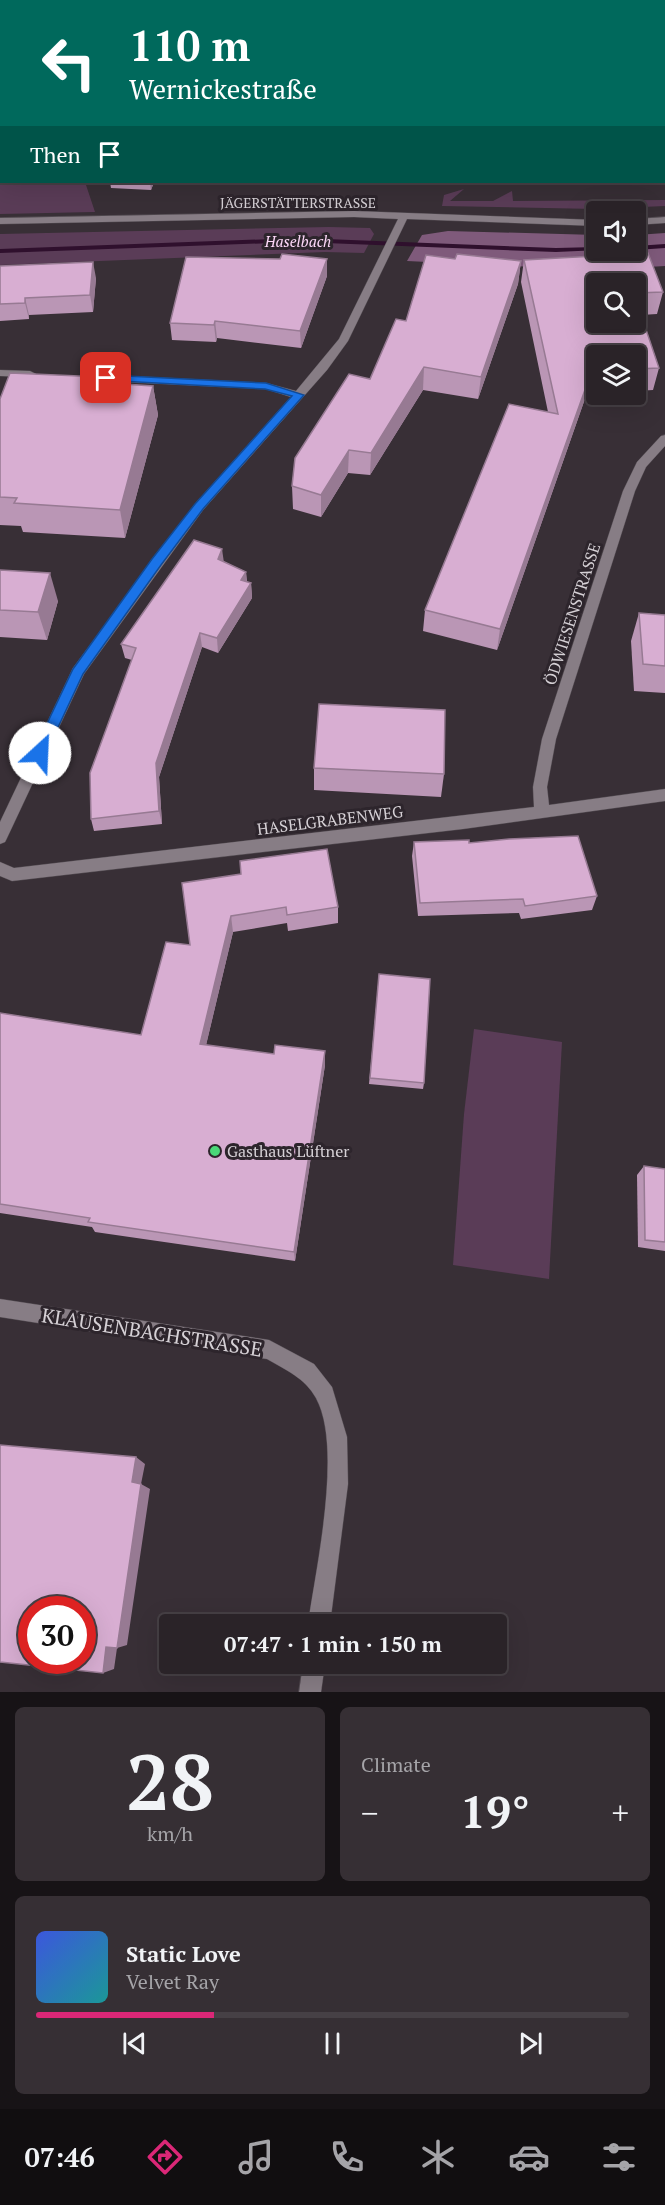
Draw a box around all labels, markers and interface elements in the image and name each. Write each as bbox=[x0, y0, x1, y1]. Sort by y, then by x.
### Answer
text: 110 m bbox=[129, 17, 250, 73]
icon: left bbox=[30, 24, 108, 102]
text: Wernickestraße bbox=[129, 71, 317, 107]
icon: arrive bbox=[93, 138, 126, 171]
text: Then bbox=[30, 140, 81, 169]
street label: JÄGERSTÄTTERSTRASSE bbox=[220, 193, 376, 212]
map controls bbox=[586, 201, 646, 405]
button: sound bbox=[586, 201, 646, 261]
water label: Haselbach bbox=[264, 231, 331, 251]
button: search bbox=[586, 273, 646, 333]
button: layers bbox=[586, 345, 646, 405]
pin bbox=[80, 352, 131, 403]
icon: arrive bbox=[89, 361, 122, 394]
street label: ÖDWIESENSTRASSE bbox=[539, 540, 605, 688]
position arrow bbox=[8, 721, 72, 785]
street label: HASELGRABENWEG bbox=[256, 800, 404, 840]
place label: Gasthaus Lüftner bbox=[227, 1140, 350, 1162]
marker: Gasthaus Lüftner bbox=[208, 1144, 222, 1158]
street label: KLAUSENBACHSTRASSE bbox=[40, 1301, 264, 1363]
speed limit sign: 30 bbox=[18, 1596, 96, 1674]
text: 07:47 · 1 min · 150 m bbox=[224, 1629, 442, 1658]
text: 28 bbox=[126, 1729, 214, 1832]
text: Climate bbox=[361, 1751, 431, 1778]
text: 19° bbox=[460, 1781, 530, 1841]
text: − bbox=[361, 1791, 379, 1834]
text: + bbox=[611, 1791, 629, 1834]
text: km/h bbox=[147, 1820, 193, 1847]
text: Static Love bbox=[126, 1939, 241, 1968]
text: Velvet Ray bbox=[126, 1968, 219, 1995]
icon: previous bbox=[118, 2027, 151, 2060]
icon: pause bbox=[316, 2027, 349, 2060]
icon: next bbox=[514, 2027, 547, 2060]
icon: directions bbox=[144, 2136, 186, 2178]
icon: music bbox=[235, 2136, 277, 2178]
icon: phone bbox=[326, 2136, 368, 2178]
icon: climate bbox=[417, 2136, 459, 2178]
icon: car bbox=[508, 2136, 550, 2178]
icon: filters bbox=[598, 2136, 640, 2178]
text: 07:46 bbox=[24, 2139, 95, 2175]

